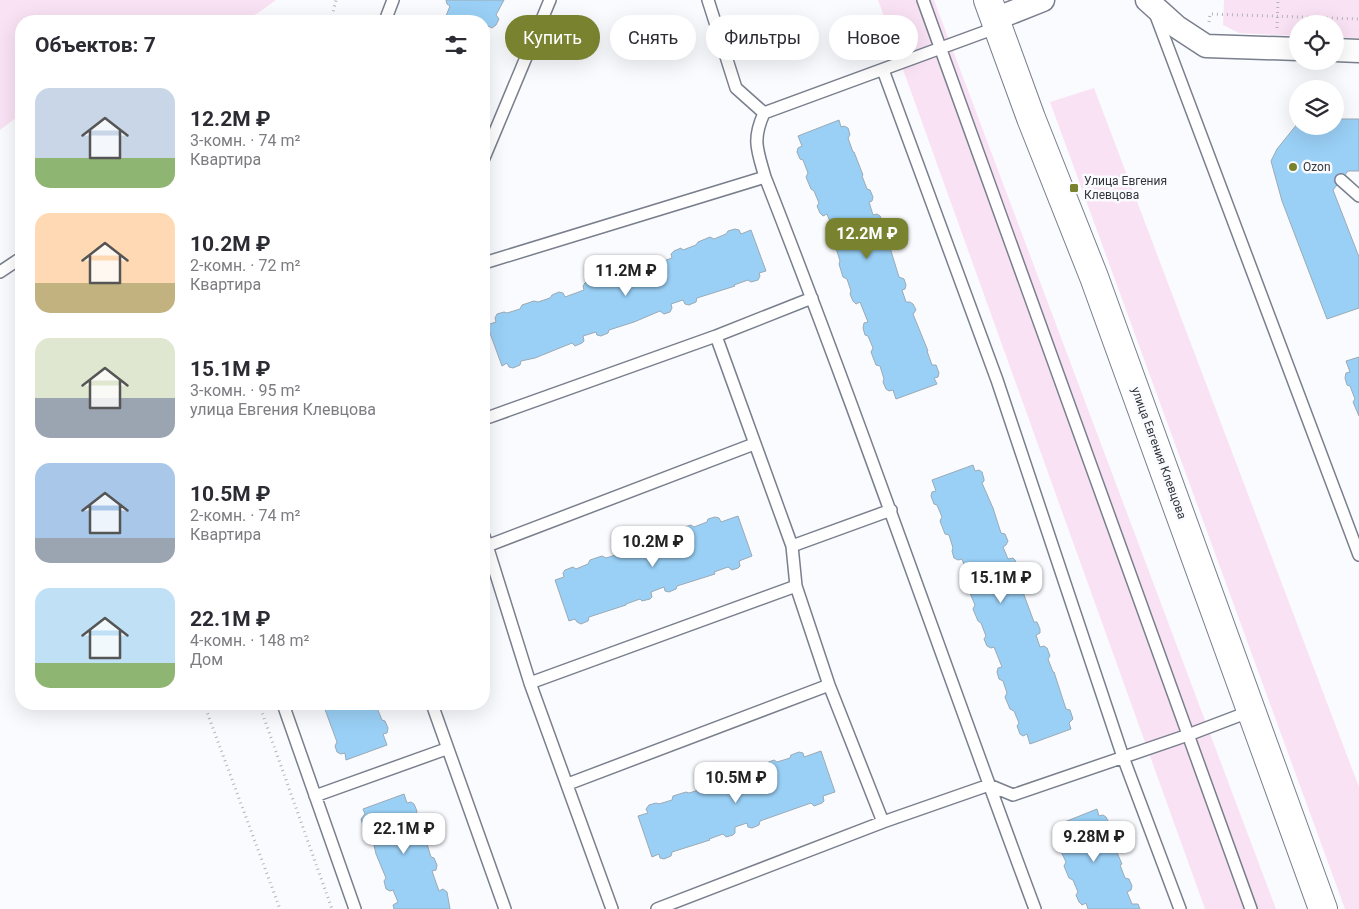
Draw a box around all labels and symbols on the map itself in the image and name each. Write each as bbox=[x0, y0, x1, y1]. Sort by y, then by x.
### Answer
place label: Ozon bbox=[1303, 160, 1331, 174]
marker: Ozon bbox=[1287, 161, 1299, 173]
place label: Улица Евгения Клевцова bbox=[1084, 174, 1167, 202]
marker: Улица Евгения Клевцова bbox=[1068, 182, 1080, 194]
pin: 12.2M ₽ bbox=[821, 218, 913, 260]
pin: 11.2M ₽ bbox=[580, 254, 672, 297]
street label: улица Евгения Клевцова bbox=[1129, 385, 1189, 521]
pin: 10.2M ₽ bbox=[607, 526, 699, 568]
pin: 15.1M ₽ bbox=[955, 562, 1047, 604]
pin: 10.5M ₽ bbox=[690, 762, 782, 804]
pin: 22.1M ₽ bbox=[358, 812, 450, 855]
pin: 9.28M ₽ bbox=[1048, 820, 1140, 863]

